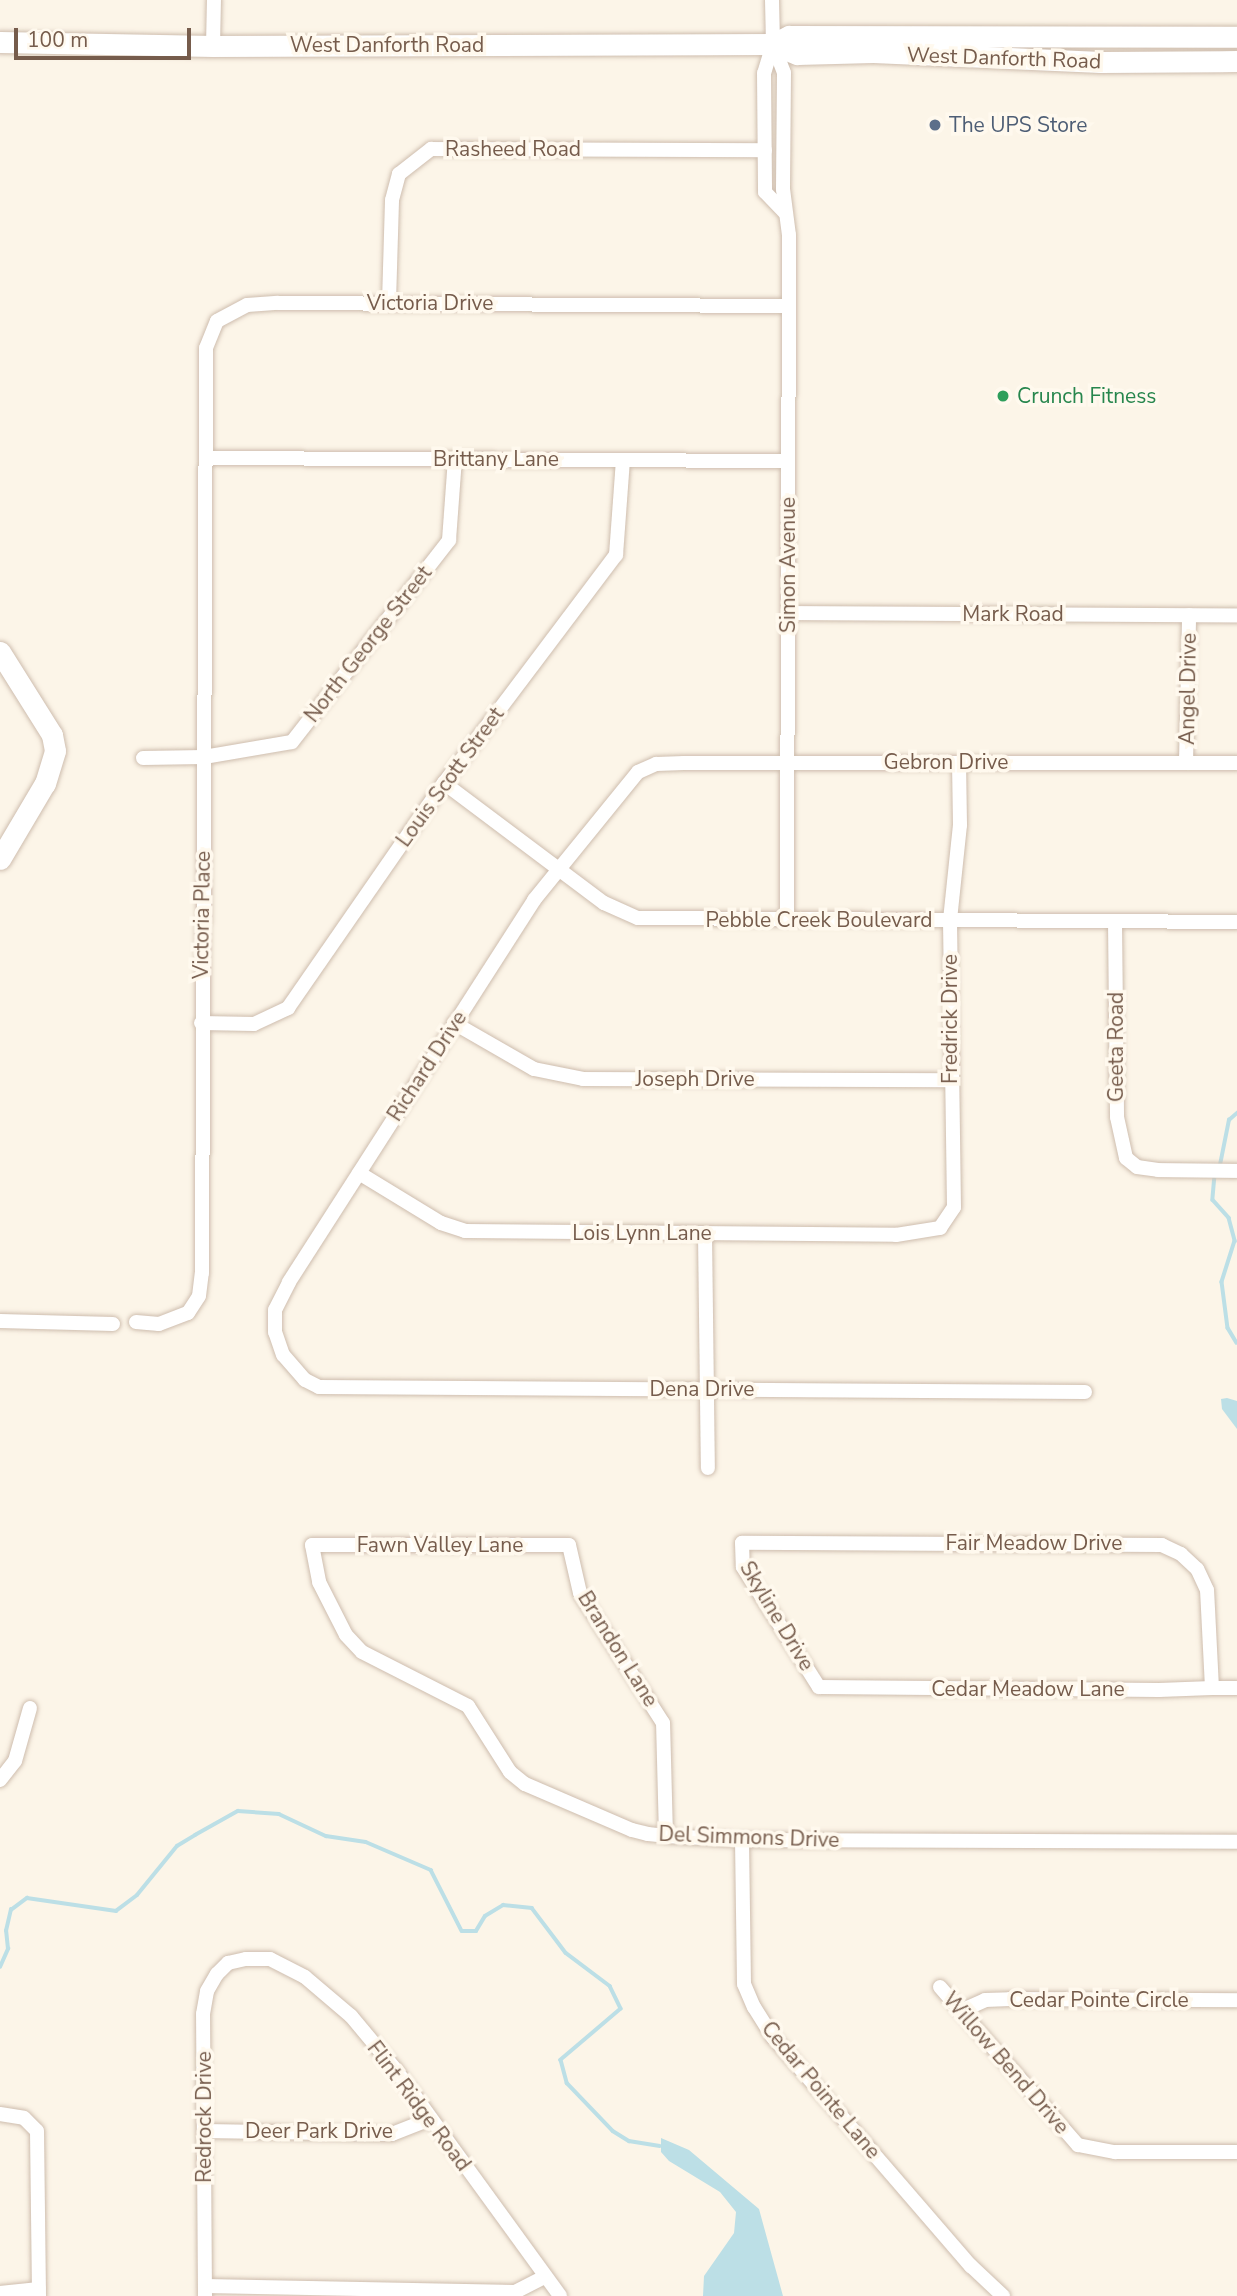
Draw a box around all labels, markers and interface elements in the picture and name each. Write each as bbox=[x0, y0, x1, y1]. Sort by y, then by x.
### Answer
scale bar bbox=[18, 14, 194, 58]
text: 100 m bbox=[27, 26, 88, 54]
street label: West Danforth Road bbox=[290, 32, 484, 58]
street label: West Danforth Road bbox=[906, 42, 1102, 74]
place label: The UPS Store bbox=[949, 112, 1087, 138]
marker: The UPS Store bbox=[927, 117, 943, 133]
street label: Rasheed Road bbox=[445, 136, 581, 162]
street label: Victoria Drive bbox=[367, 290, 493, 316]
place label: Crunch Fitness bbox=[1017, 383, 1156, 409]
marker: Crunch Fitness bbox=[995, 388, 1011, 404]
street label: Brittany Lane bbox=[433, 446, 559, 472]
street label: Simon Avenue bbox=[775, 497, 801, 633]
street label: North George Street bbox=[299, 561, 437, 727]
street label: Mark Road bbox=[962, 601, 1064, 627]
street label: Angel Drive bbox=[1174, 633, 1202, 745]
street label: Louis Scott Street bbox=[391, 702, 509, 852]
street label: Gebron Drive bbox=[884, 749, 1008, 775]
street label: Victoria Place bbox=[188, 851, 216, 979]
street label: Pebble Creek Boulevard bbox=[705, 907, 933, 933]
street label: Fredrick Drive bbox=[937, 954, 963, 1084]
street label: Geeta Road bbox=[1103, 992, 1129, 1102]
street label: Richard Drive bbox=[382, 1006, 472, 1126]
street label: Joseph Drive bbox=[635, 1066, 755, 1092]
street label: Lois Lynn Lane bbox=[572, 1220, 712, 1246]
street label: Dena Drive bbox=[649, 1376, 755, 1402]
street label: Fair Meadow Drive bbox=[946, 1530, 1122, 1556]
street label: Fawn Valley Lane bbox=[357, 1532, 523, 1558]
street label: Skyline Drive bbox=[734, 1557, 820, 1675]
street label: Brandon Lane bbox=[572, 1587, 664, 1711]
street label: Cedar Meadow Lane bbox=[931, 1676, 1125, 1702]
street label: Del Simmons Drive bbox=[658, 1821, 840, 1853]
street label: Willow Bend Drive bbox=[938, 1987, 1074, 2139]
street label: Cedar Pointe Circle bbox=[1009, 1987, 1189, 2013]
street label: Cedar Pointe Lane bbox=[756, 2016, 886, 2164]
street label: Flint Ridge Road bbox=[362, 2036, 476, 2176]
street label: Redrock Drive bbox=[191, 2051, 217, 2183]
street label: Deer Park Drive bbox=[245, 2118, 393, 2144]

